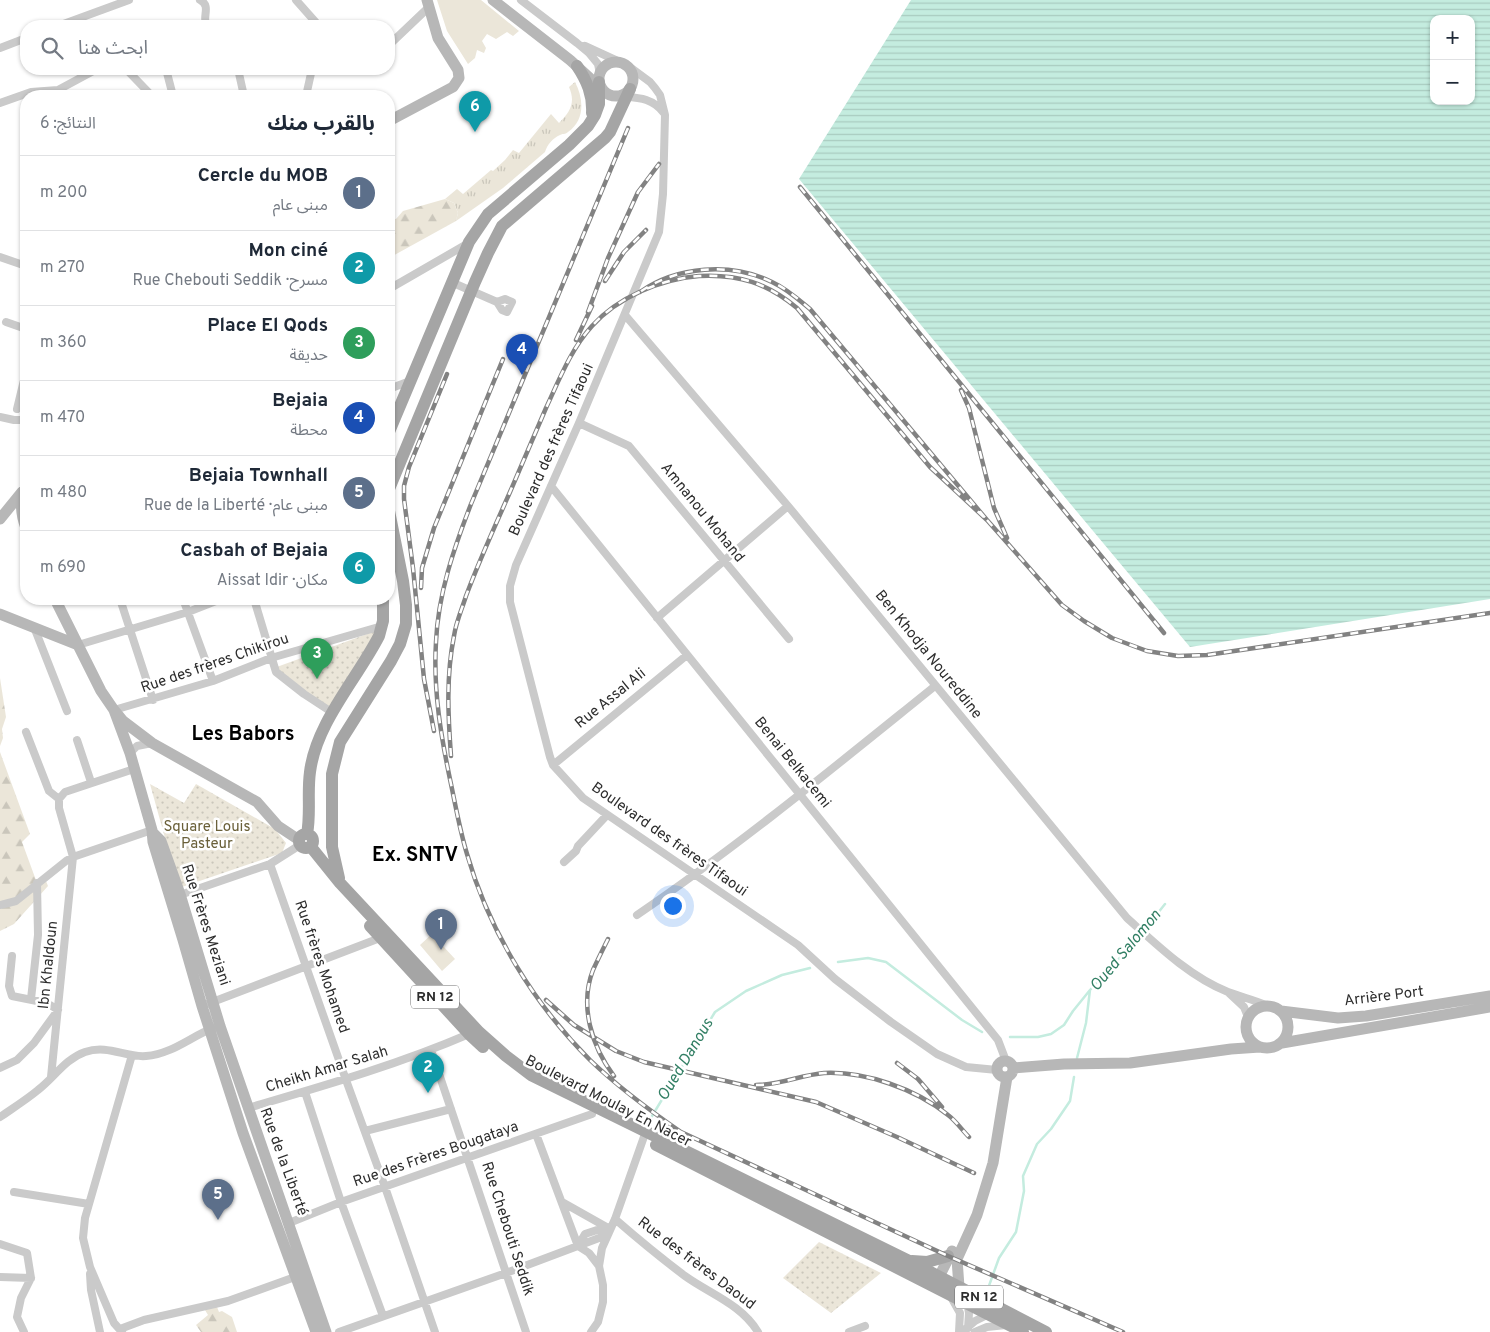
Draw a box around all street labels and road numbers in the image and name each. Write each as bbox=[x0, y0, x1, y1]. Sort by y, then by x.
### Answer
street label: Boulevard des frères Tifaoui bbox=[505, 361, 599, 539]
street label: Amnanou Mohand bbox=[656, 459, 748, 567]
street label: Ben Khodja Noureddine bbox=[870, 587, 986, 723]
street label: Rue des frères Chikirou bbox=[138, 630, 292, 698]
street label: Rue Assal Ali bbox=[572, 665, 650, 733]
street label: Benai Belkacemi bbox=[749, 714, 835, 812]
street label: Boulevard des frères Tifaoui bbox=[587, 779, 751, 901]
street label: Rue Frères Meziani bbox=[176, 862, 234, 988]
street label: Rue frères Mohamed bbox=[289, 898, 353, 1036]
street label: Ibn Khaldoun bbox=[35, 920, 63, 1010]
street label: Arrière Port bbox=[1343, 983, 1425, 1011]
road number: RN 12 bbox=[411, 986, 459, 1009]
street label: Cheikh Amar Salah bbox=[263, 1042, 391, 1098]
street label: Boulevard Moulay En Nacer bbox=[522, 1052, 695, 1152]
street label: Rue de la Liberté bbox=[255, 1105, 311, 1219]
street label: Rue des Frères Bougataya bbox=[351, 1118, 521, 1192]
street label: Rue Chebouti Seddik bbox=[476, 1159, 538, 1299]
street label: Rue des frères Daoud bbox=[633, 1213, 759, 1315]
road number: RN 12 bbox=[955, 1285, 1003, 1308]

